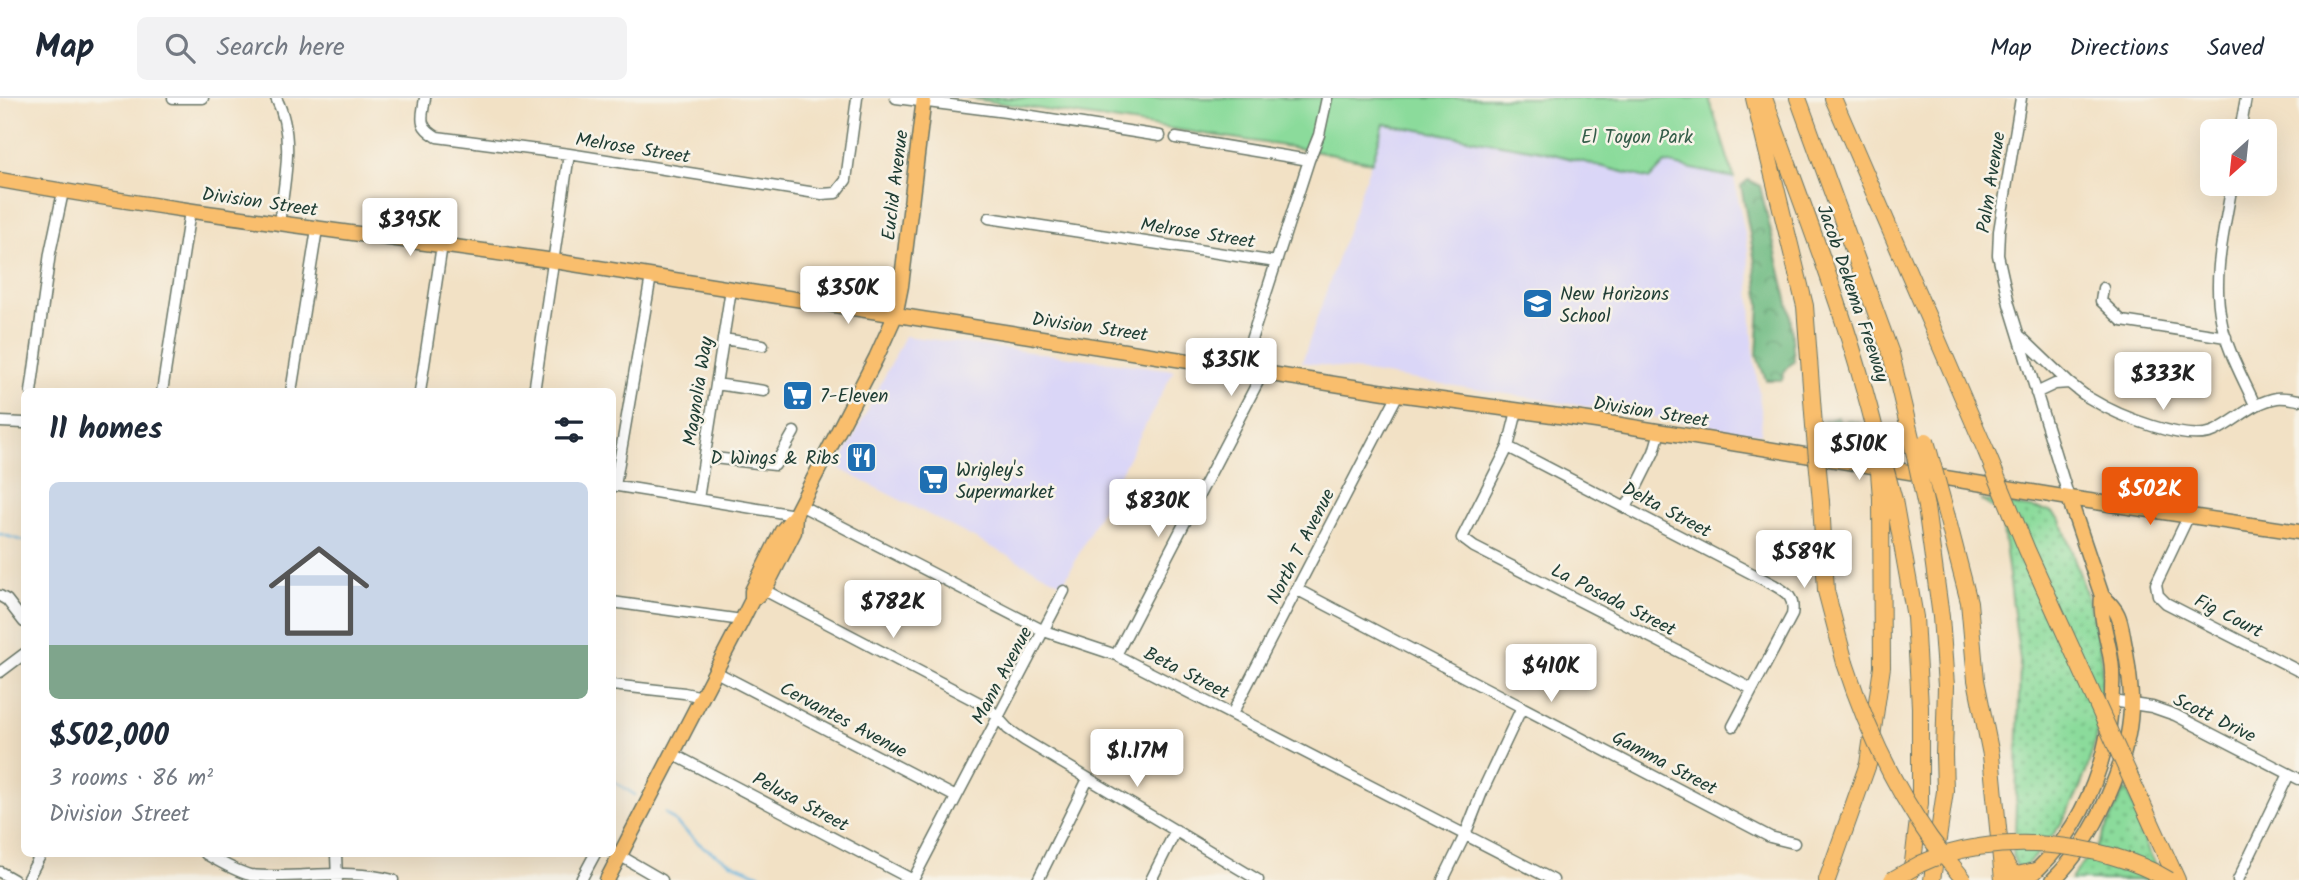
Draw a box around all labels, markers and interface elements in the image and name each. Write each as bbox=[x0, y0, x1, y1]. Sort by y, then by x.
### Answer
search box bbox=[137, 17, 627, 80]
text: Map bbox=[35, 22, 95, 75]
text: Search here bbox=[217, 27, 345, 69]
icon: search bbox=[161, 29, 199, 67]
text: Map bbox=[1990, 29, 2032, 68]
text: Directions bbox=[2070, 29, 2169, 68]
text: Saved bbox=[2207, 29, 2264, 68]
north arrow bbox=[2200, 119, 2277, 196]
map controls bbox=[2200, 119, 2277, 196]
park label: El Toyon Park bbox=[1581, 123, 1693, 153]
street label: Melrose Street bbox=[573, 125, 693, 173]
street label: Euclid Avenue bbox=[874, 128, 918, 242]
street label: Palm Avenue bbox=[1969, 129, 2015, 235]
street label: Division Street bbox=[200, 180, 320, 226]
pin: $395K bbox=[361, 198, 459, 258]
street label: Jacob Dekema Freeway bbox=[1808, 201, 1897, 388]
text: $395K bbox=[378, 203, 442, 239]
street label: Melrose Street bbox=[1138, 210, 1258, 258]
pin: $350K bbox=[799, 266, 897, 326]
text: $350K bbox=[816, 271, 880, 307]
place label: New Horizons School bbox=[1560, 280, 1669, 332]
school or university icon: New Horizons School bbox=[1520, 287, 1554, 321]
street label: Division Street bbox=[1030, 305, 1150, 351]
street label: Magnolia Way bbox=[676, 334, 723, 448]
pin: $351K bbox=[1182, 338, 1280, 398]
text: $351K bbox=[1202, 343, 1260, 379]
pin: $333K bbox=[2114, 352, 2212, 412]
text: $333K bbox=[2130, 357, 2196, 393]
supermarket icon: 7-Eleven bbox=[780, 378, 814, 412]
place label: 7-Eleven bbox=[820, 382, 889, 412]
street label: Division Street bbox=[1591, 389, 1711, 437]
text: 11 homes bbox=[49, 406, 162, 454]
icon: filters bbox=[550, 411, 588, 449]
pin: $510K bbox=[1810, 422, 1908, 482]
text: $510K bbox=[1830, 427, 1888, 463]
restaurant icon: D Wings & Ribs bbox=[845, 440, 879, 474]
place label: D Wings & Ribs bbox=[710, 444, 839, 474]
place label: Wrigley's Supermarket bbox=[956, 456, 1055, 508]
supermarket icon: Wrigley's Supermarket bbox=[916, 463, 950, 497]
pin: $502K bbox=[2101, 468, 2199, 527]
text: $502K bbox=[2118, 472, 2182, 508]
street label: Delta Street bbox=[1616, 475, 1717, 547]
pin: $830K bbox=[1109, 480, 1207, 539]
street label: North T Avenue bbox=[1260, 483, 1344, 610]
text: $830K bbox=[1125, 484, 1191, 520]
icon: home bbox=[256, 528, 382, 654]
pin: $589K bbox=[1755, 531, 1853, 590]
text: $589K bbox=[1772, 535, 1836, 571]
street label: La Posada Street bbox=[1545, 556, 1682, 646]
pin: $782K bbox=[844, 580, 942, 640]
text: $782K bbox=[860, 585, 926, 621]
street label: Fig Court bbox=[2188, 587, 2268, 647]
street label: Mann Avenue bbox=[964, 621, 1042, 731]
street label: Beta Street bbox=[1138, 639, 1235, 708]
pin: $410K bbox=[1502, 644, 1600, 704]
text: $410K bbox=[1522, 649, 1580, 685]
street label: Cervantes Avenue bbox=[774, 674, 913, 767]
street label: Scott Drive bbox=[2167, 686, 2261, 752]
text: $502,000 bbox=[49, 713, 169, 761]
street label: Gamma Street bbox=[1606, 723, 1723, 804]
pin: $1.17M bbox=[1080, 730, 1194, 789]
text: $1.17M bbox=[1106, 734, 1168, 770]
text: 3 rooms · 86 m² bbox=[49, 761, 213, 797]
street label: Pelusa Street bbox=[746, 765, 854, 841]
text: Division Street bbox=[49, 797, 190, 833]

